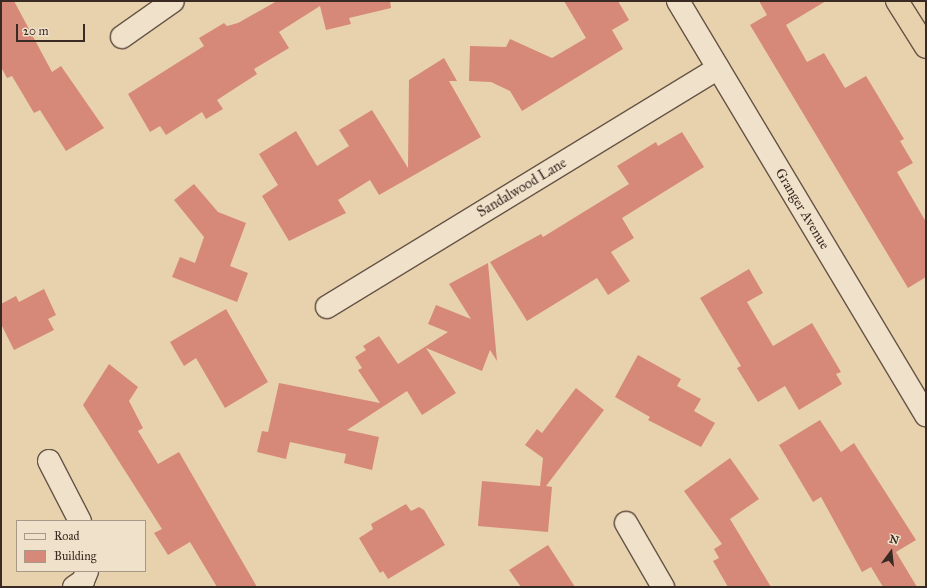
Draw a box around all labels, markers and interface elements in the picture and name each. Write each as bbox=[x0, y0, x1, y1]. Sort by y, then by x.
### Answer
scale bar bbox=[18, 16, 87, 42]
text: 20 m bbox=[23, 24, 49, 38]
street label: Sandalwood Lane bbox=[474, 155, 570, 221]
street label: Granger Avenue bbox=[771, 165, 833, 253]
legend bbox=[16, 520, 146, 572]
text: Road bbox=[54, 529, 80, 543]
north arrow bbox=[871, 532, 911, 572]
text: N bbox=[888, 532, 900, 547]
text: Building bbox=[54, 549, 96, 563]

